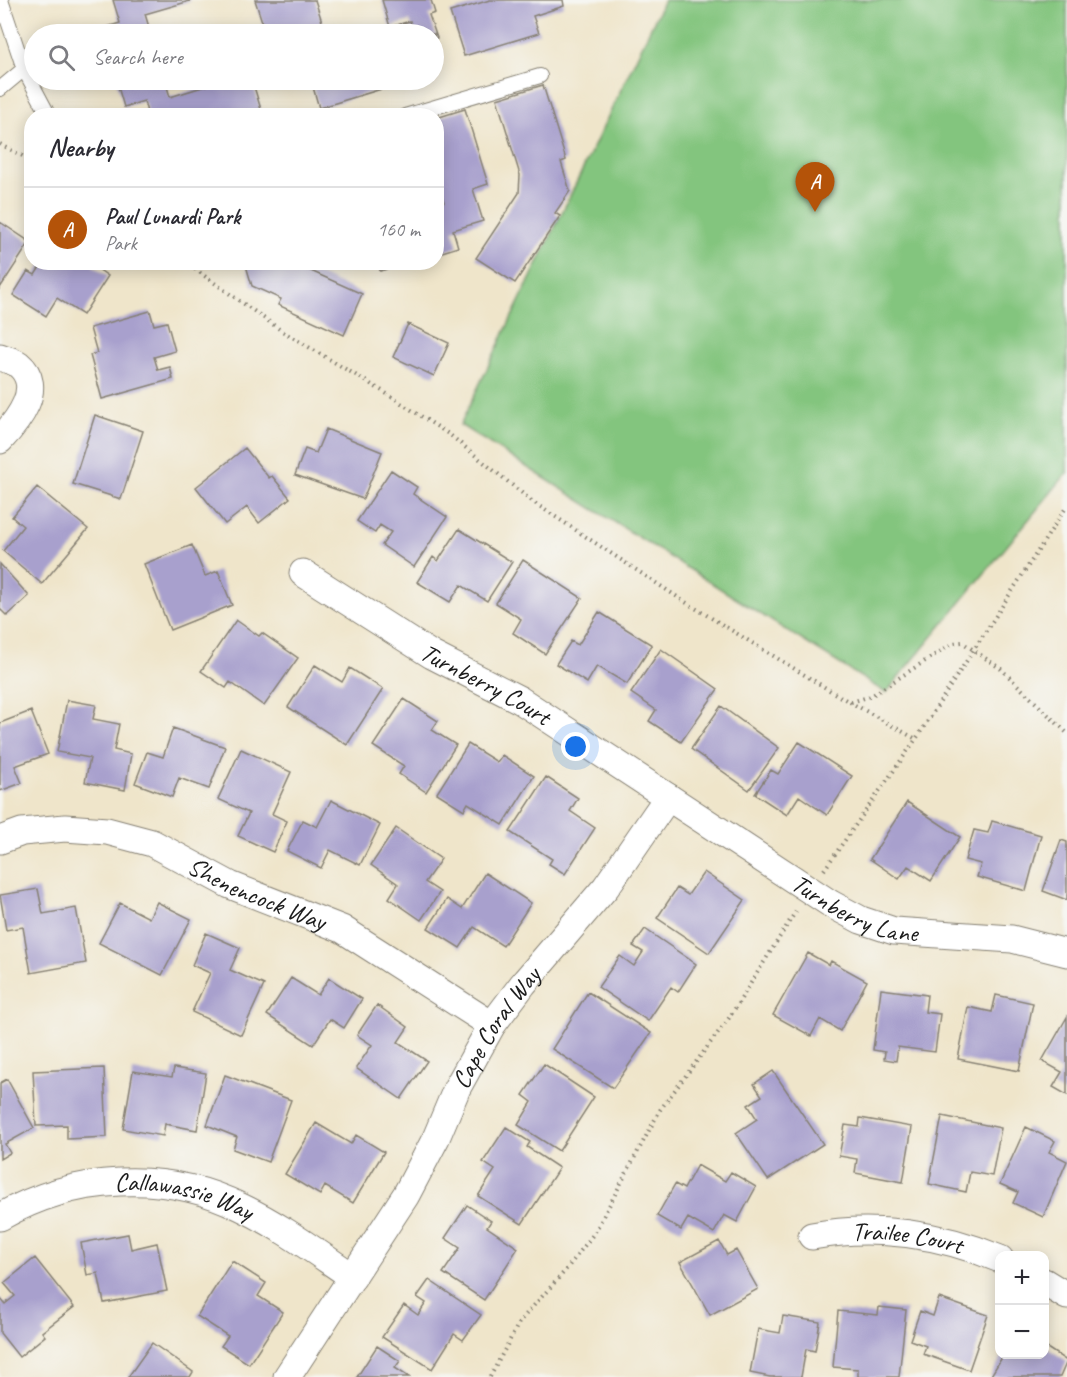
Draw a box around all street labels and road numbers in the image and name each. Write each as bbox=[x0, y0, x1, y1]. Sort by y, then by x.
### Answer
street label: Turnberry Court bbox=[414, 636, 559, 734]
street label: Shenencock Way bbox=[182, 849, 333, 938]
street label: Turnberry Lane bbox=[786, 866, 921, 949]
street label: Cape Coral Way bbox=[444, 958, 549, 1094]
street label: Callawassie Way bbox=[114, 1165, 261, 1228]
street label: Trailee Court bbox=[851, 1214, 969, 1262]

